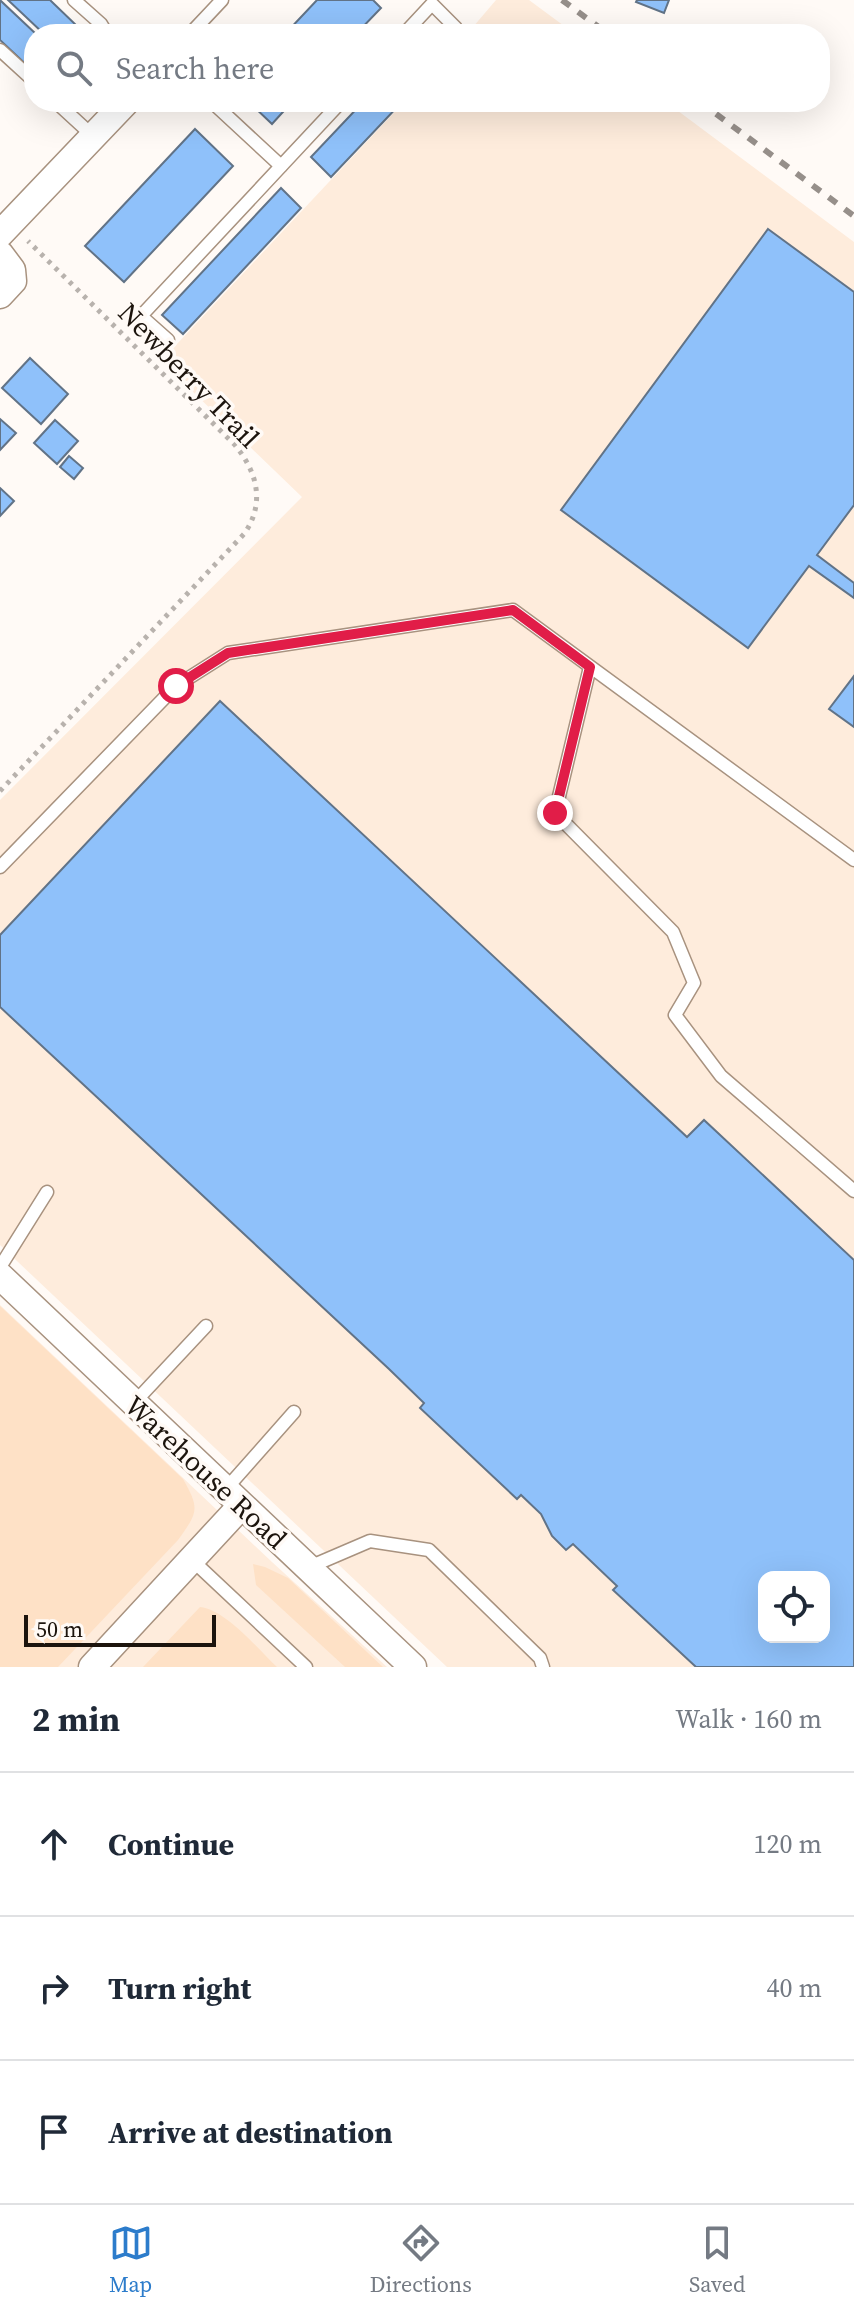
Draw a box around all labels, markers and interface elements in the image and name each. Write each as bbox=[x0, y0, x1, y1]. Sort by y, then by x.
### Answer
search box bbox=[24, 24, 830, 112]
icon: search bbox=[52, 46, 96, 90]
text: Search here bbox=[116, 48, 274, 89]
street label: Newberry Trail bbox=[110, 294, 268, 456]
route start bbox=[158, 668, 194, 704]
route end bbox=[537, 795, 573, 831]
street label: Warehouse Road bbox=[117, 1387, 296, 1557]
map controls bbox=[758, 1571, 830, 1643]
button: locate bbox=[758, 1571, 830, 1643]
scale bar bbox=[24, 1611, 216, 1647]
text: 50 m bbox=[36, 1614, 83, 1644]
text: 2 min bbox=[32, 1696, 120, 1742]
text: Walk · 160 m bbox=[675, 1701, 822, 1737]
icon: ahead bbox=[32, 1822, 76, 1866]
text: Continue bbox=[108, 1824, 234, 1865]
text: 120 m bbox=[754, 1826, 822, 1862]
icon: right bbox=[32, 1966, 76, 2010]
text: Turn right bbox=[108, 1968, 251, 2009]
text: 40 m bbox=[767, 1970, 822, 2006]
icon: arrive bbox=[32, 2110, 76, 2154]
text: Arrive at destination bbox=[108, 2112, 393, 2153]
tab: Map bbox=[109, 2221, 153, 2299]
tab: Directions bbox=[370, 2221, 472, 2299]
tab: Saved bbox=[689, 2221, 745, 2299]

